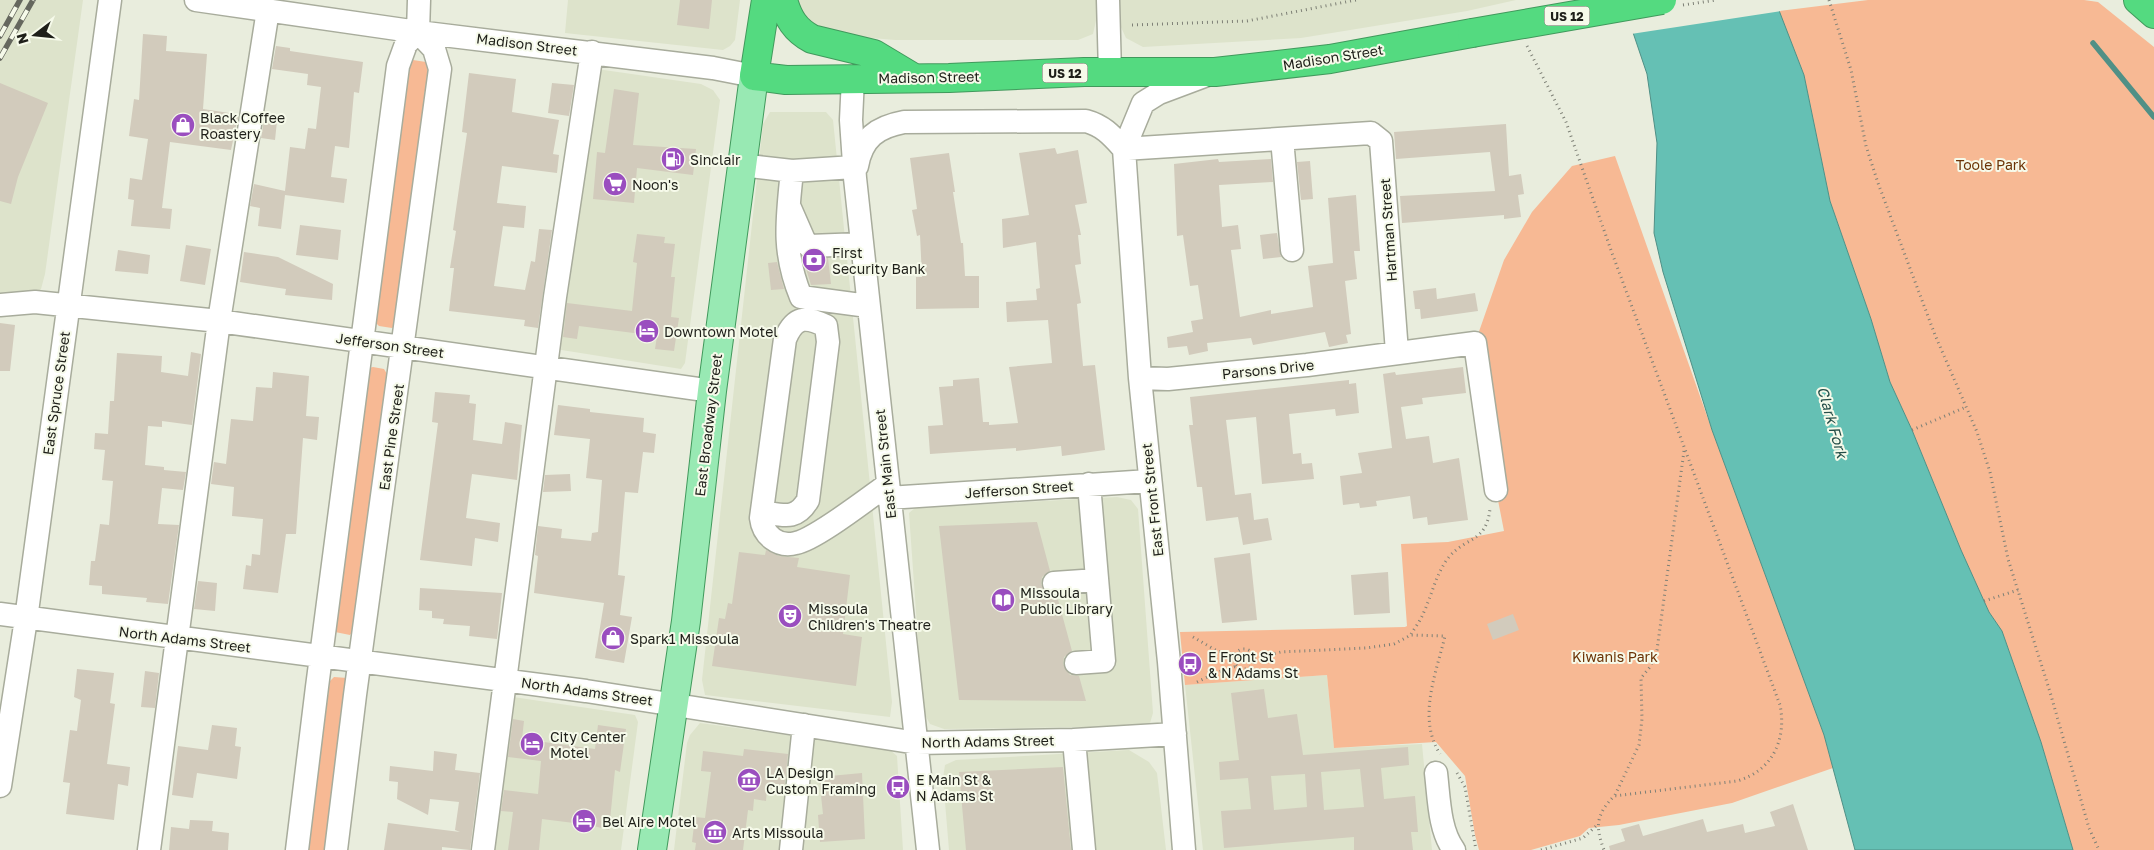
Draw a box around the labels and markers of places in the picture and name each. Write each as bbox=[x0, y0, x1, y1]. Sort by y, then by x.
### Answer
place label: Black Coffee Roastery bbox=[200, 109, 285, 142]
shop icon: Black Coffee Roastery bbox=[170, 112, 196, 138]
fuel station icon: Sinclair bbox=[660, 146, 686, 172]
place label: Sinclair bbox=[690, 151, 741, 168]
supermarket icon: Noon's bbox=[602, 171, 628, 197]
place label: Noon's bbox=[632, 176, 678, 193]
place label: First Security Bank bbox=[832, 244, 926, 277]
bank icon: First Security Bank bbox=[801, 247, 827, 273]
hotel icon: Downtown Motel bbox=[634, 318, 660, 344]
place label: Downtown Motel bbox=[664, 323, 778, 340]
place label: Missoula Public Library bbox=[1020, 584, 1113, 617]
library icon: Missoula Public Library bbox=[990, 587, 1016, 613]
place label: Missoula Children's Theatre bbox=[808, 600, 931, 633]
theatre icon: Missoula Children's Theatre bbox=[777, 603, 803, 629]
shop icon: Spark1 Missoula bbox=[600, 625, 626, 651]
place label: Spark1 Missoula bbox=[630, 630, 739, 647]
place label: E Front St & N Adams St bbox=[1208, 648, 1298, 681]
bus stop icon: E Front St & N Adams St bbox=[1177, 651, 1203, 677]
place label: City Center Motel bbox=[550, 728, 626, 761]
hotel icon: City Center Motel bbox=[519, 731, 545, 757]
place label: LA Design Custom Framing bbox=[766, 764, 876, 797]
museum icon: LA Design Custom Framing bbox=[736, 767, 762, 793]
place label: E Main St & N Adams St bbox=[916, 771, 994, 804]
bus stop icon: E Main St & N Adams St bbox=[885, 774, 911, 800]
hotel icon: Bel Aire Motel bbox=[571, 808, 597, 834]
place label: Bel Aire Motel bbox=[602, 813, 696, 830]
museum icon: Arts Missoula bbox=[702, 819, 728, 845]
place label: Arts Missoula bbox=[732, 824, 824, 841]

